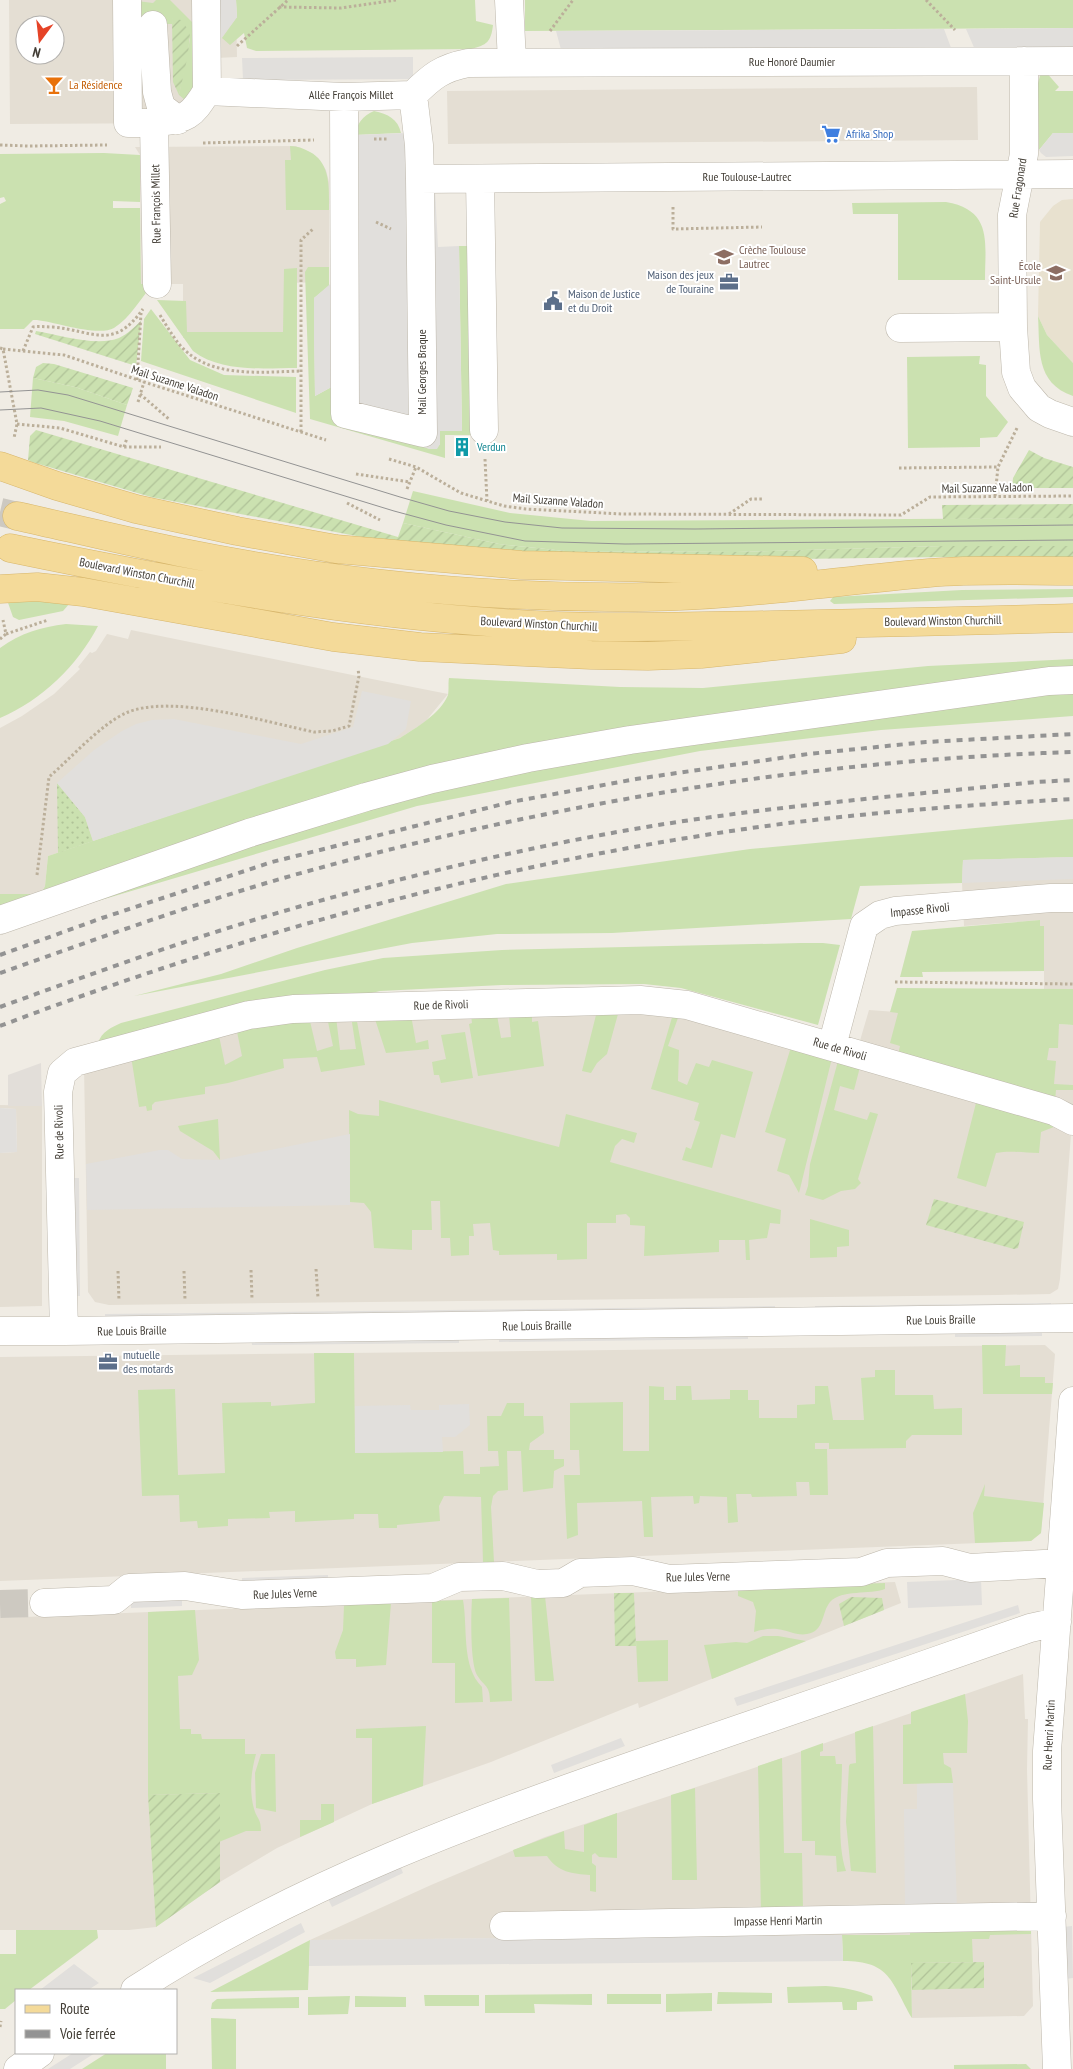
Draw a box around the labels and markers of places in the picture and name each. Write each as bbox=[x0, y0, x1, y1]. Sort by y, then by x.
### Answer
bar icon: La Résidence bbox=[43, 74, 65, 96]
place label: La Résidence bbox=[69, 77, 123, 92]
supermarket icon: Afrika Shop bbox=[820, 123, 842, 145]
place label: Afrika Shop bbox=[846, 126, 893, 141]
place label: Crèche Toulouse Lautrec bbox=[739, 242, 806, 271]
school or university icon: Crèche Toulouse Lautrec bbox=[713, 246, 735, 268]
place label: École Saint-Ursule bbox=[990, 258, 1041, 287]
school or university icon: École Saint-Ursule bbox=[1045, 262, 1067, 284]
place label: Maison des jeux de Touraine bbox=[647, 267, 714, 296]
office icon: Maison des jeux de Touraine bbox=[718, 271, 740, 293]
place label: Maison de Justice et du Droit bbox=[568, 286, 640, 315]
public building icon: Maison de Justice et du Droit bbox=[542, 290, 564, 312]
building icon: Verdun bbox=[451, 436, 473, 458]
place label: Verdun bbox=[476, 439, 506, 454]
place label: mutuelle des motards bbox=[123, 1347, 173, 1376]
office icon: mutuelle des motards bbox=[97, 1351, 119, 1373]

